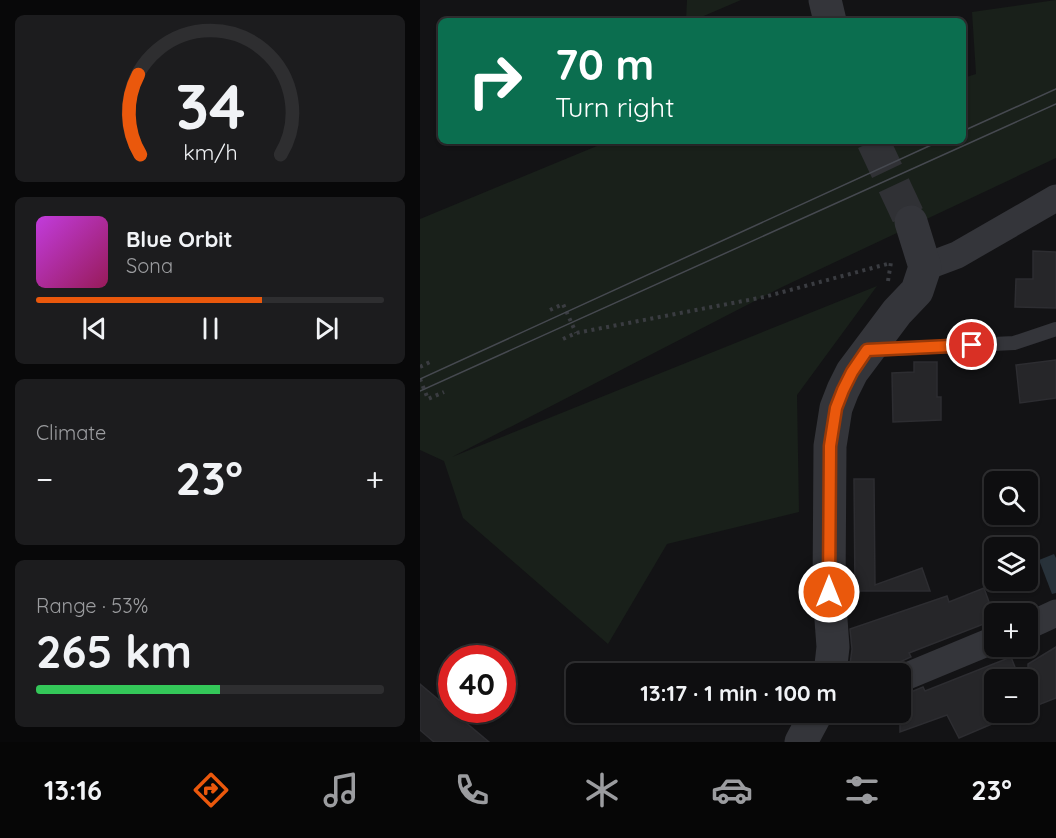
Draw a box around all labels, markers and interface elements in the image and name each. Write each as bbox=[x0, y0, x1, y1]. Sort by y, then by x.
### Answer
text: 70 m bbox=[555, 38, 654, 91]
icon: right bbox=[456, 42, 534, 120]
text: 34 bbox=[175, 68, 245, 146]
text: Turn right bbox=[555, 90, 674, 124]
text: km/h bbox=[183, 140, 237, 166]
text: Blue Orbit bbox=[126, 225, 232, 253]
text: Sona bbox=[126, 253, 173, 278]
icon: previous bbox=[78, 312, 111, 345]
icon: pause bbox=[194, 312, 227, 345]
icon: next bbox=[310, 312, 343, 345]
pin bbox=[946, 319, 997, 370]
icon: arrive bbox=[955, 328, 988, 361]
text: Climate bbox=[36, 420, 106, 445]
text: 23° bbox=[176, 450, 243, 506]
text: − bbox=[36, 458, 53, 499]
text: + bbox=[365, 458, 384, 499]
map controls bbox=[984, 471, 1038, 723]
button: search bbox=[984, 471, 1038, 525]
button: layers bbox=[984, 537, 1038, 591]
position arrow bbox=[797, 560, 861, 624]
text: Range · 53% bbox=[36, 593, 148, 618]
button: + bbox=[984, 603, 1038, 657]
text: 265 km bbox=[36, 623, 192, 679]
speed limit sign: 40 bbox=[438, 645, 516, 723]
button: − bbox=[984, 669, 1038, 723]
text: 13:17 · 1 min · 100 m bbox=[640, 679, 837, 707]
icon: directions bbox=[190, 769, 232, 811]
icon: music bbox=[320, 769, 362, 811]
icon: phone bbox=[451, 769, 493, 811]
icon: climate bbox=[581, 769, 623, 811]
icon: car bbox=[711, 769, 753, 811]
icon: filters bbox=[841, 769, 883, 811]
text: 13:16 bbox=[44, 773, 102, 807]
text: 23° bbox=[971, 773, 1012, 807]

